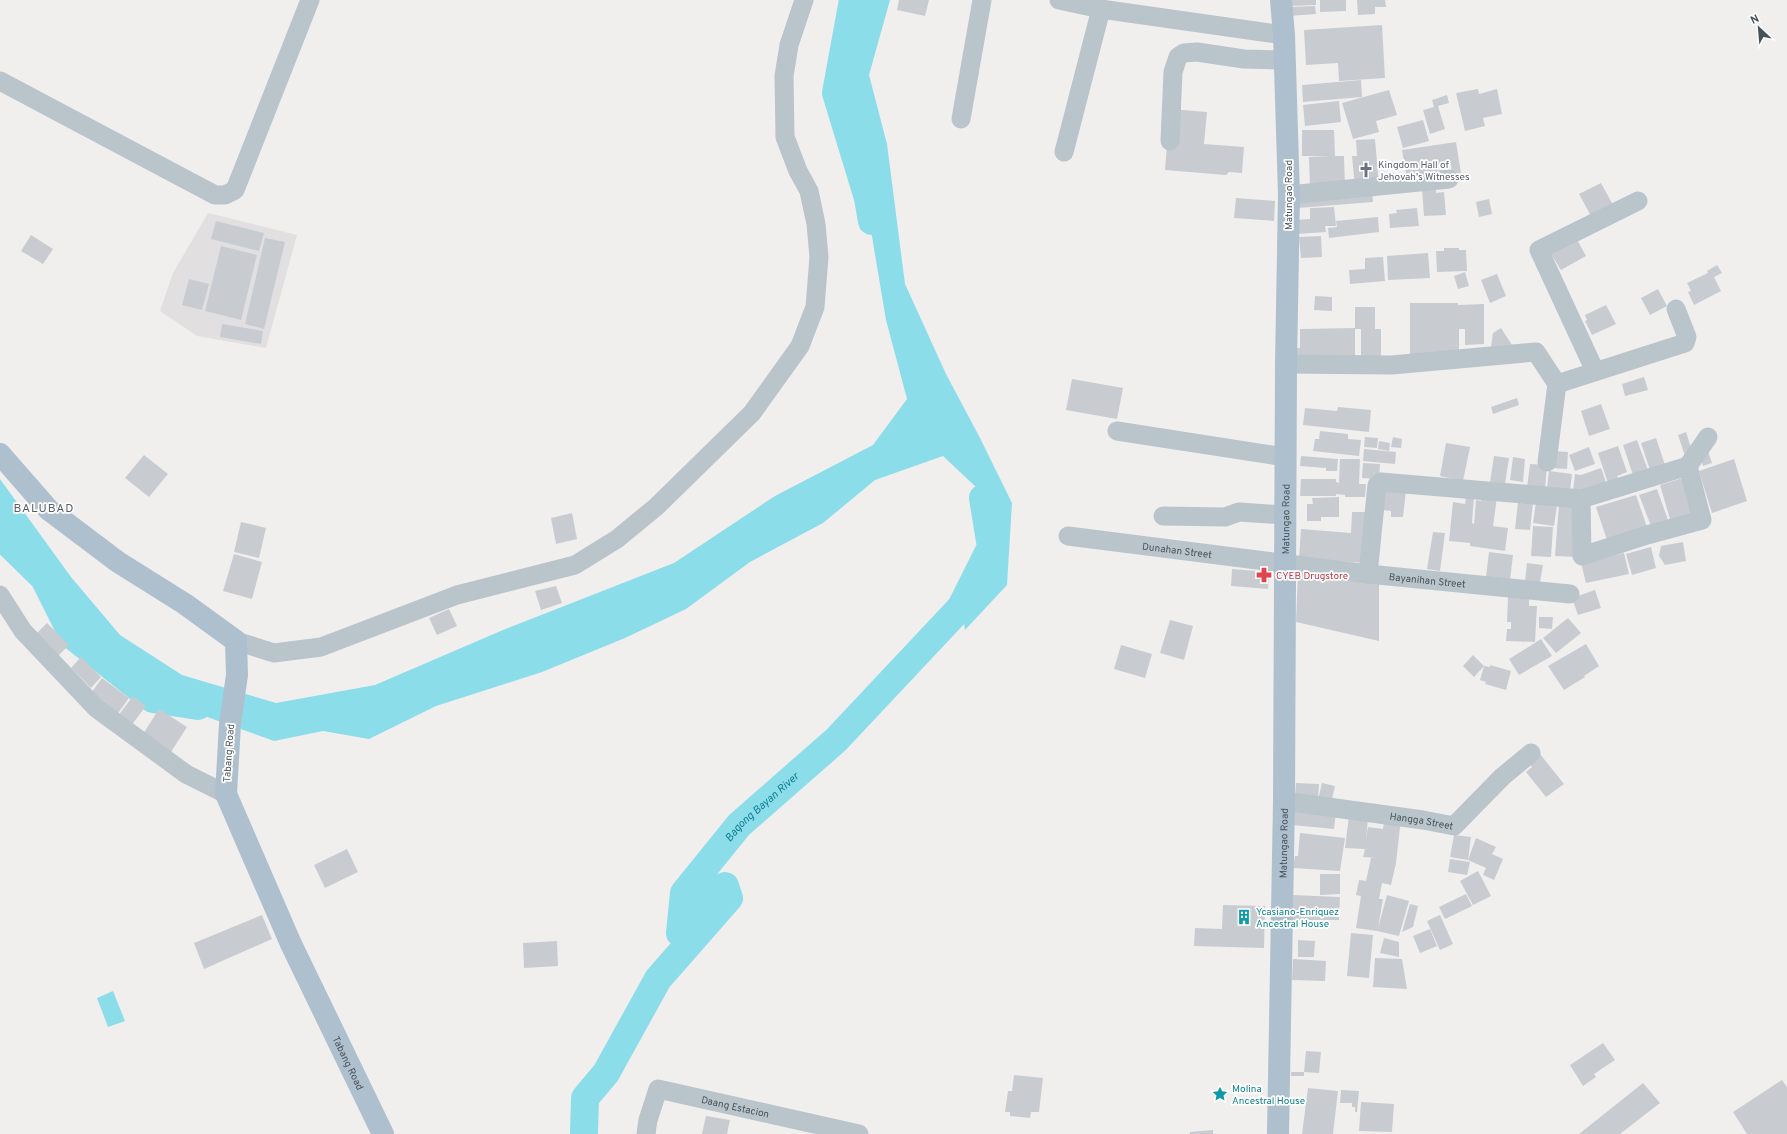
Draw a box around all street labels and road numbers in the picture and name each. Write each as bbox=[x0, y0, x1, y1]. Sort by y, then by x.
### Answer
street label: Matungao Road bbox=[1283, 160, 1296, 230]
street label: Matungao Road bbox=[1280, 484, 1293, 554]
street label: Dunahan Street bbox=[1141, 540, 1213, 562]
street label: Bayanihan Street bbox=[1388, 571, 1466, 592]
street label: Tabang Road bbox=[221, 723, 238, 783]
street label: Matungao Road bbox=[1278, 808, 1292, 878]
street label: Hangga Street bbox=[1389, 811, 1454, 834]
street label: Tabang Road bbox=[329, 1034, 366, 1093]
street label: Daang Estacion bbox=[700, 1094, 770, 1122]

